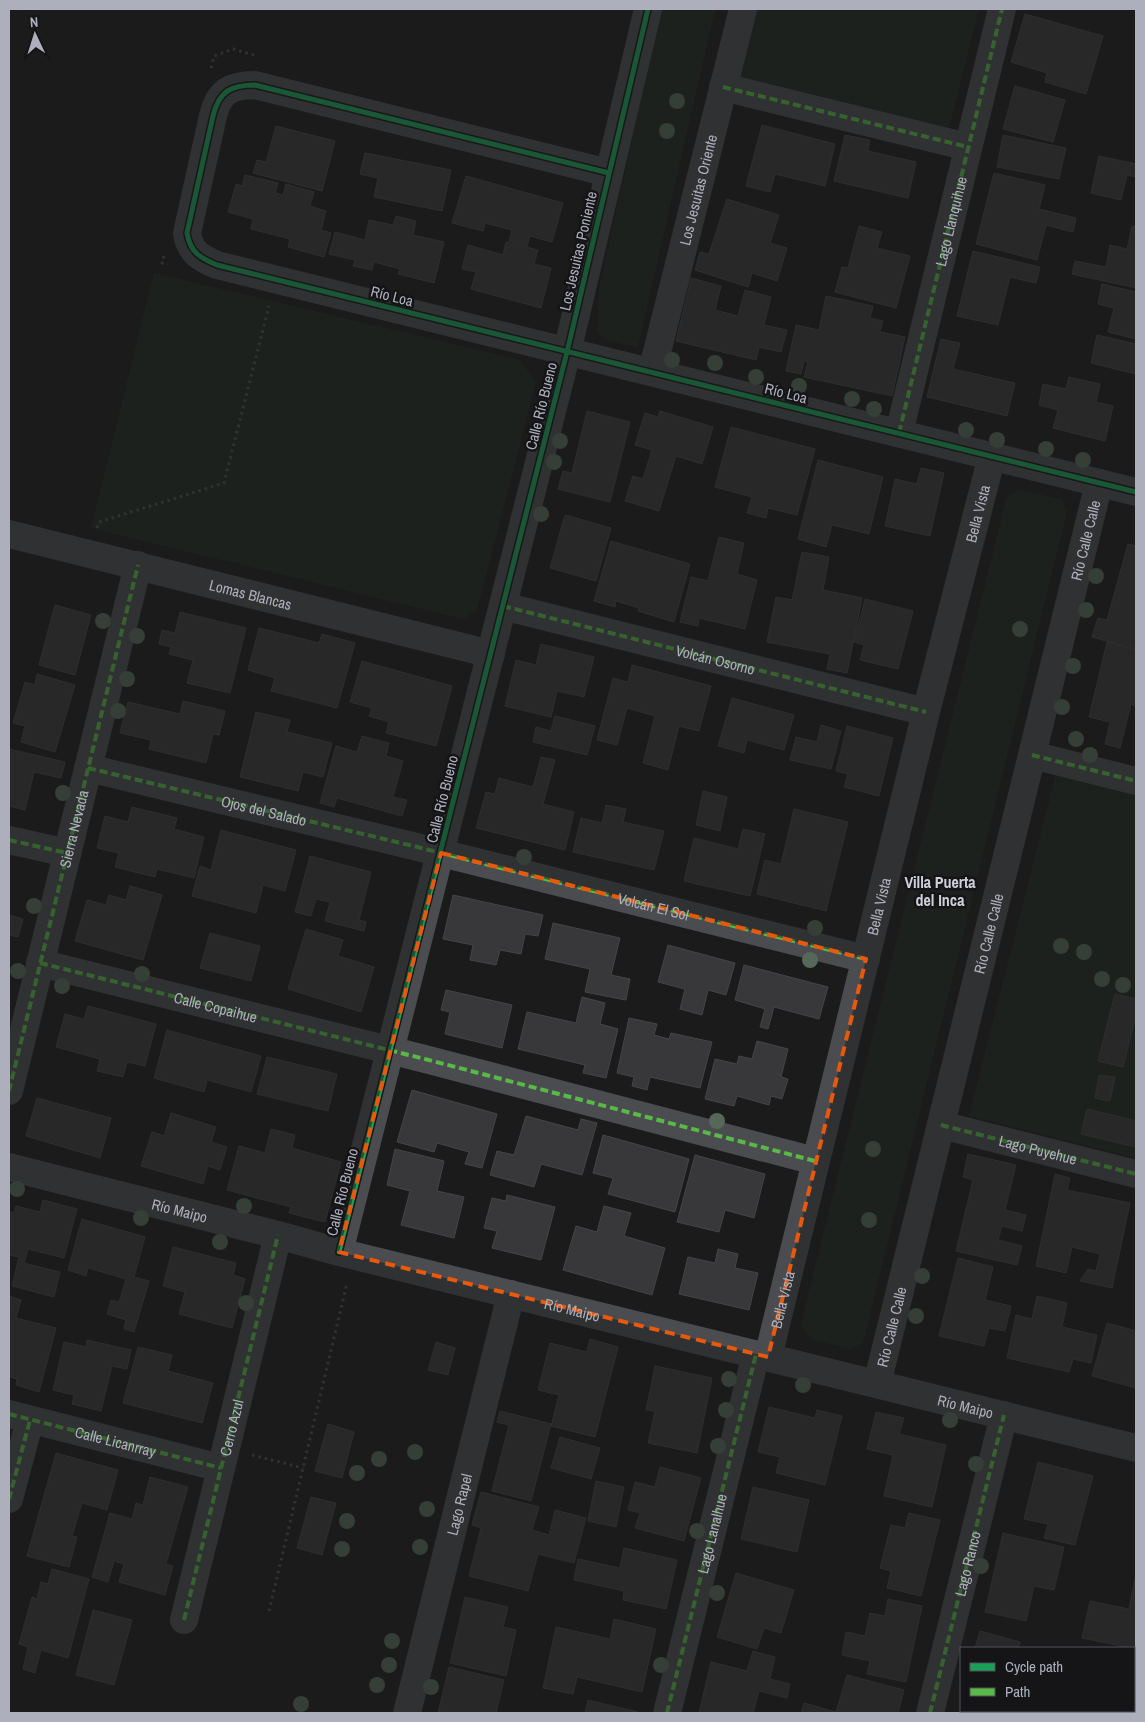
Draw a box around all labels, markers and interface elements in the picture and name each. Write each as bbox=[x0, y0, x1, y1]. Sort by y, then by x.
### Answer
north arrow bbox=[10, 10, 60, 60]
text: N bbox=[29, 13, 39, 31]
street label: Los Jesuitas Oriente bbox=[674, 132, 722, 247]
street label: Lago Llanquihue bbox=[929, 174, 972, 268]
street label: Los Jesuitas Poniente bbox=[554, 189, 602, 313]
street label: Río Loa bbox=[369, 281, 416, 311]
street label: Calle Río Bueno bbox=[520, 360, 562, 452]
street label: Río Loa bbox=[763, 378, 810, 408]
street label: Bella Vista bbox=[960, 482, 995, 545]
street label: Río Calle Calle bbox=[1065, 498, 1105, 583]
street label: Lomas Blancas bbox=[207, 574, 294, 615]
street label: Volcán Osorno bbox=[674, 639, 757, 679]
street label: Calle Río Bueno bbox=[421, 753, 463, 845]
street label: Sierra Nevada bbox=[54, 788, 93, 870]
street label: Ojos del Salado bbox=[219, 790, 309, 831]
district label: Villa Puerta del Inca bbox=[904, 871, 976, 911]
street label: Bella Vista bbox=[861, 875, 896, 937]
street label: Volcán El Sol bbox=[616, 887, 691, 925]
street label: Río Calle Calle bbox=[968, 891, 1008, 976]
street label: Calle Copaihue bbox=[172, 986, 259, 1027]
street label: Lago Puyehue bbox=[997, 1130, 1079, 1169]
street label: Calle Río Bueno bbox=[321, 1146, 363, 1238]
street label: Río Maipo bbox=[150, 1193, 210, 1227]
street label: Bella Vista bbox=[765, 1269, 799, 1331]
street label: Río Calle Calle bbox=[871, 1284, 911, 1369]
street label: Río Maipo bbox=[542, 1292, 602, 1326]
street label: Río Maipo bbox=[935, 1389, 996, 1423]
street label: Cerro Azul bbox=[214, 1397, 248, 1458]
street label: Calle Licanrray bbox=[73, 1421, 159, 1462]
street label: Lago Rapel bbox=[441, 1471, 477, 1537]
street label: Lago Lanalhue bbox=[692, 1491, 732, 1575]
street label: Lago Ranco bbox=[949, 1529, 985, 1598]
legend bbox=[960, 1647, 1135, 1712]
text: Cycle path bbox=[1005, 1656, 1063, 1677]
text: Path bbox=[1005, 1681, 1030, 1702]

